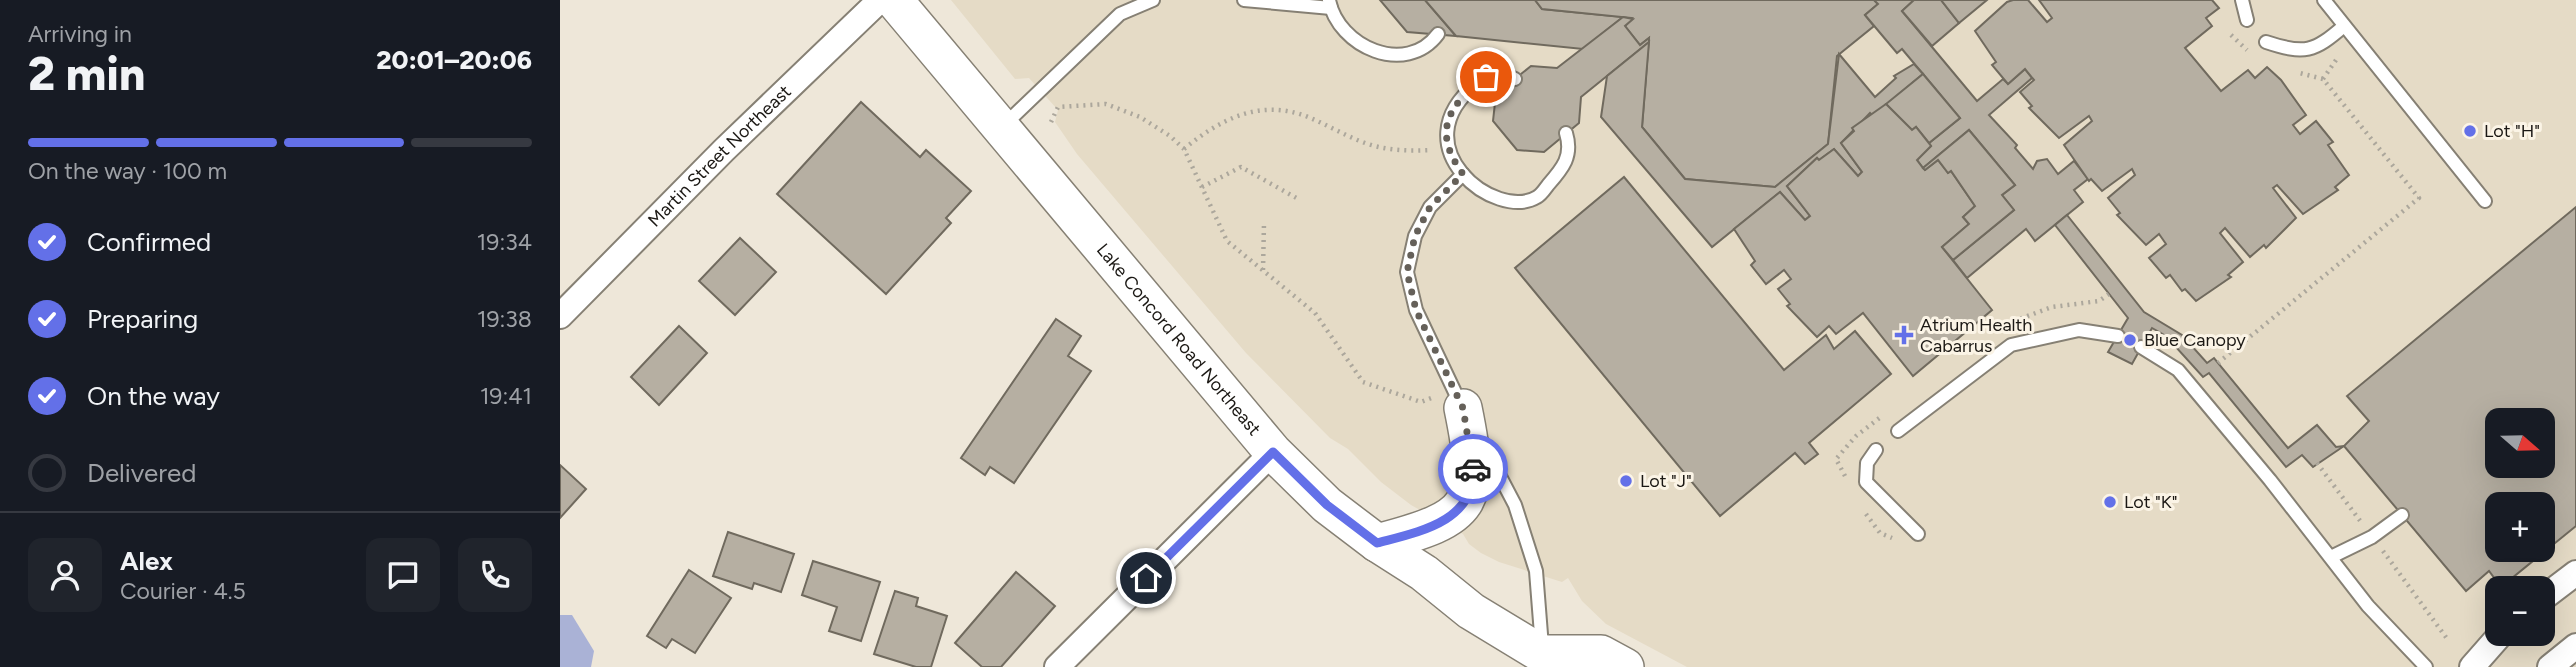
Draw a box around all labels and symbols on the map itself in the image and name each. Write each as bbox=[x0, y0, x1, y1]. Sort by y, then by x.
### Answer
pin bbox=[1456, 47, 1516, 107]
street label: Martin Street Northeast bbox=[643, 80, 796, 231]
place label: Lot "H" bbox=[2484, 120, 2540, 142]
marker: Lot "H" bbox=[2462, 123, 2478, 139]
street label: Lake Concord Road Northeast bbox=[1092, 239, 1265, 440]
place label: Atrium Health Cabarrus bbox=[1920, 314, 2032, 357]
marker: Atrium Health Cabarrus bbox=[1894, 325, 1914, 345]
place label: Blue Canopy bbox=[2144, 329, 2246, 351]
marker: Blue Canopy bbox=[2122, 332, 2138, 348]
north arrow bbox=[2485, 408, 2555, 478]
courier bbox=[1438, 434, 1508, 504]
place label: Lot "J" bbox=[1640, 470, 1692, 492]
marker: Lot "J" bbox=[1618, 473, 1634, 489]
place label: Lot "K" bbox=[2124, 491, 2178, 513]
marker: Lot "K" bbox=[2102, 494, 2118, 510]
pin bbox=[1116, 548, 1176, 608]

